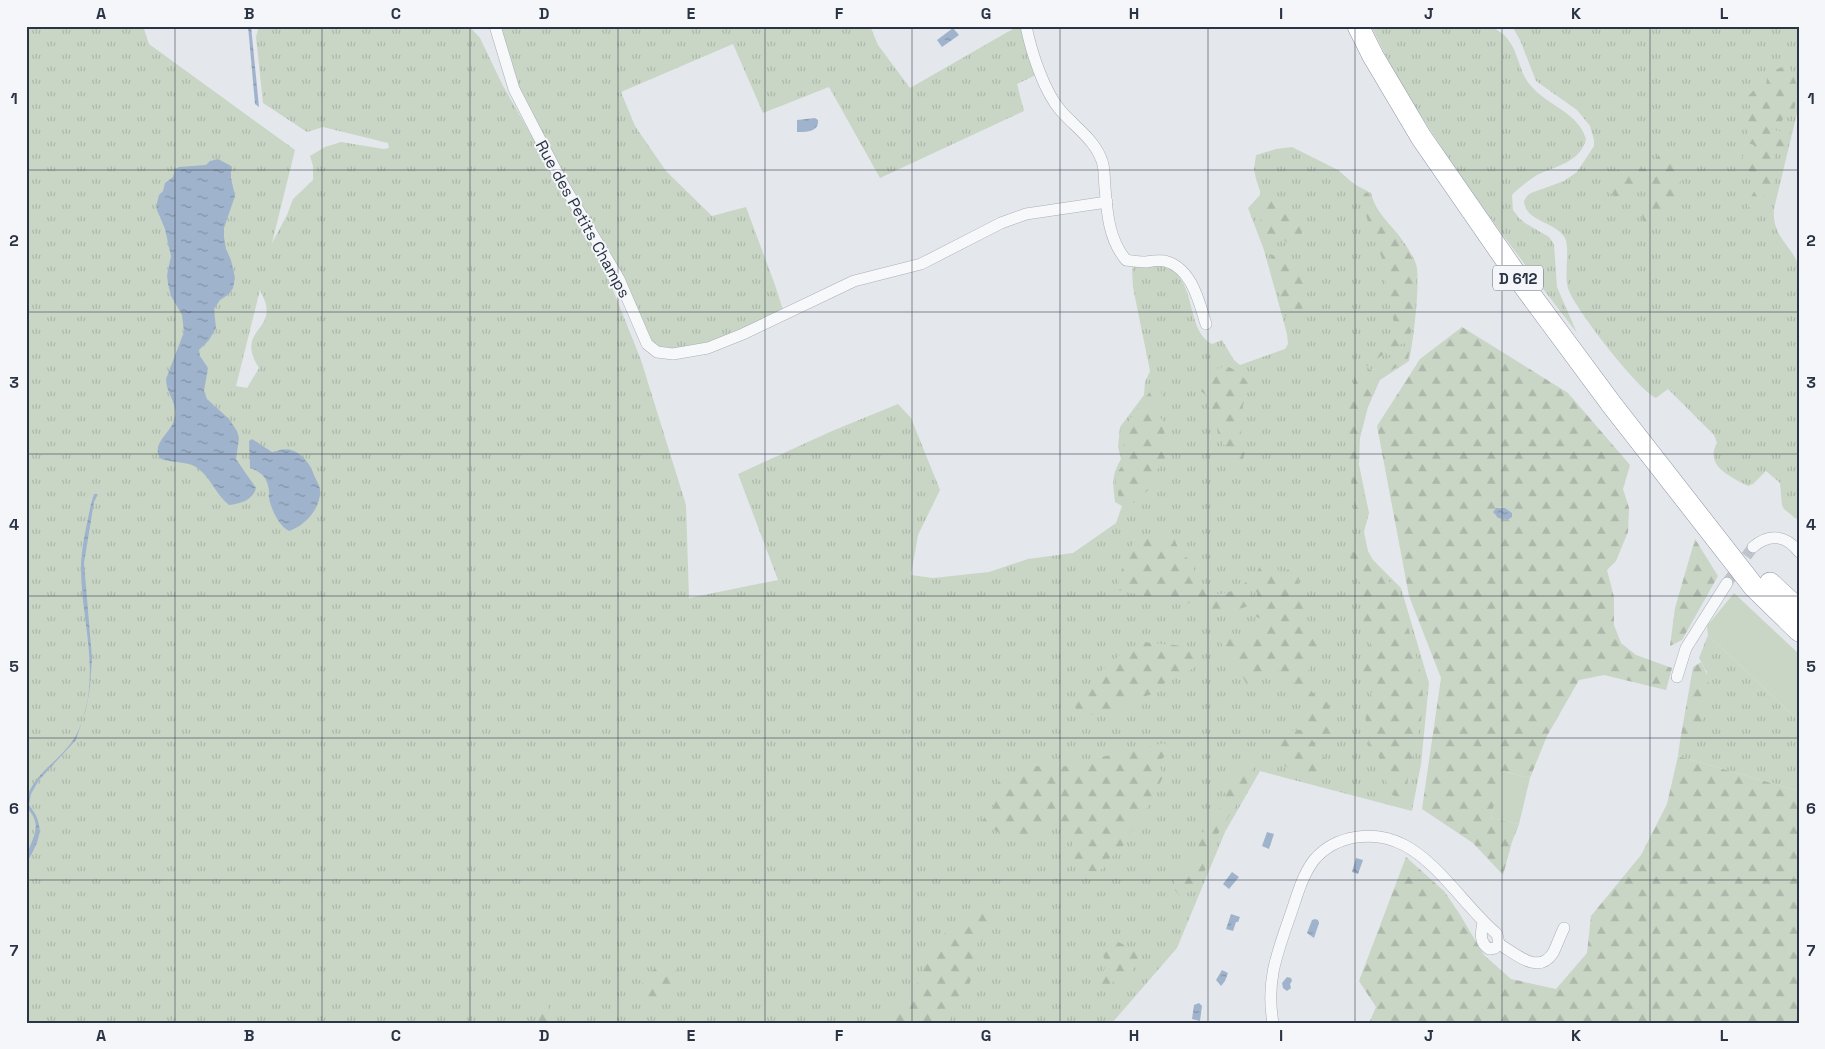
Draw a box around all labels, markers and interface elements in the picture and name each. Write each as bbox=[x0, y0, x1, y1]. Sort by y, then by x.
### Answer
text: A bbox=[96, 3, 106, 24]
text: B bbox=[244, 3, 254, 24]
text: C bbox=[391, 3, 401, 24]
text: D bbox=[539, 3, 549, 24]
text: E bbox=[687, 3, 696, 24]
text: F bbox=[835, 3, 844, 24]
text: G bbox=[981, 3, 991, 24]
text: H bbox=[1129, 3, 1139, 24]
text: I bbox=[1279, 3, 1283, 24]
text: J bbox=[1424, 3, 1434, 24]
text: K bbox=[1571, 3, 1581, 24]
text: L bbox=[1720, 3, 1729, 24]
text: 1 bbox=[10, 88, 18, 109]
text: 1 bbox=[1807, 88, 1815, 109]
street label: Rue des Petits Champs bbox=[531, 136, 635, 302]
text: 2 bbox=[9, 230, 19, 251]
text: 2 bbox=[1806, 230, 1816, 251]
road number: D 612 bbox=[1493, 266, 1543, 290]
text: 3 bbox=[9, 372, 19, 393]
text: 3 bbox=[1806, 372, 1816, 393]
text: 4 bbox=[9, 514, 19, 535]
text: 4 bbox=[1806, 514, 1816, 535]
text: 5 bbox=[9, 656, 19, 677]
text: 5 bbox=[1806, 656, 1816, 677]
text: 6 bbox=[9, 798, 19, 819]
text: 6 bbox=[1806, 798, 1816, 819]
text: 7 bbox=[10, 940, 19, 961]
text: 7 bbox=[1807, 940, 1816, 961]
text: A bbox=[96, 1025, 106, 1046]
text: B bbox=[244, 1025, 254, 1046]
text: C bbox=[391, 1025, 401, 1046]
text: D bbox=[539, 1025, 549, 1046]
text: E bbox=[687, 1025, 696, 1046]
text: F bbox=[835, 1025, 844, 1046]
text: G bbox=[981, 1025, 991, 1046]
text: H bbox=[1129, 1025, 1139, 1046]
text: I bbox=[1279, 1025, 1283, 1046]
text: J bbox=[1424, 1025, 1434, 1046]
text: K bbox=[1571, 1025, 1581, 1046]
text: L bbox=[1720, 1025, 1729, 1046]

